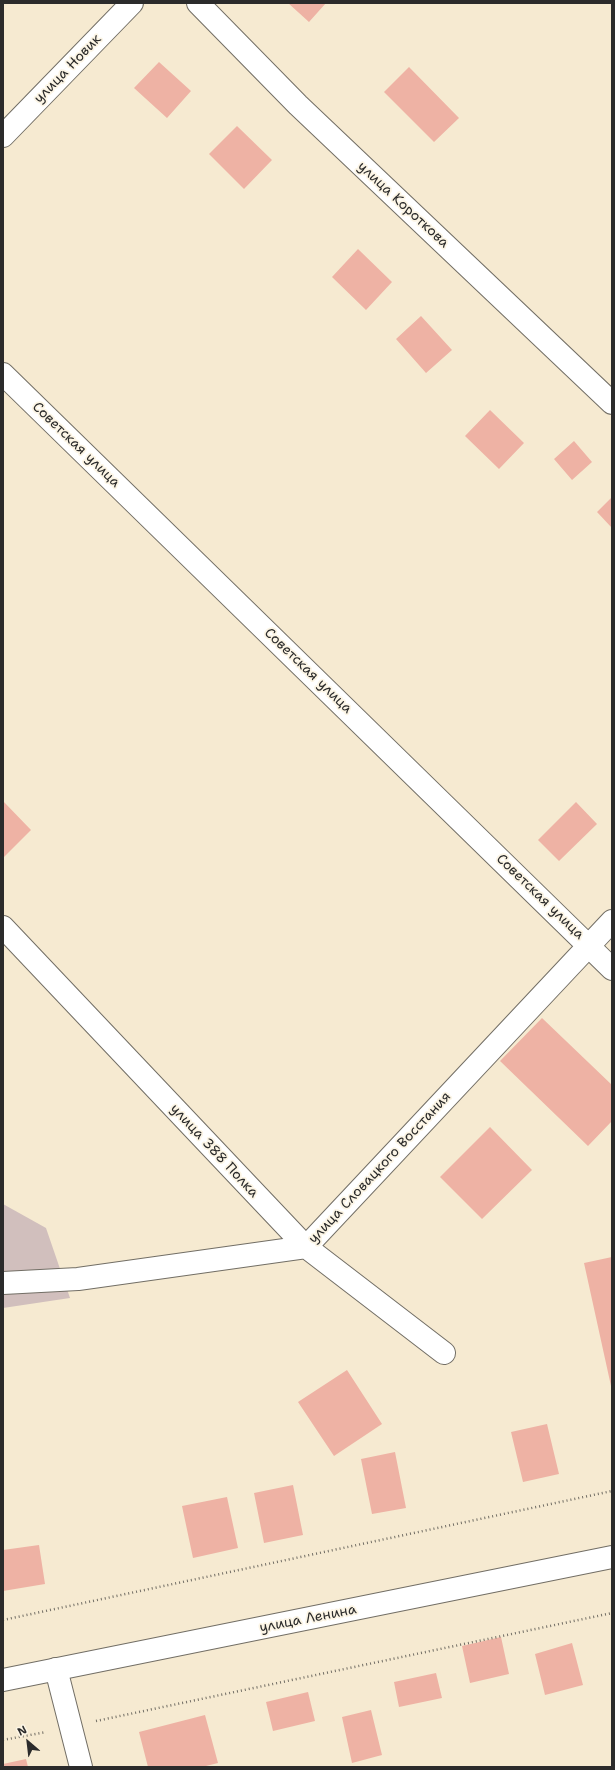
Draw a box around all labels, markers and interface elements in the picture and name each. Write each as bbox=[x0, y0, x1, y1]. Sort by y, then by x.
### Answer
street label: улица Новик bbox=[31, 31, 105, 107]
street label: улица Короткова bbox=[354, 158, 452, 252]
street label: Советская улица bbox=[29, 399, 123, 491]
street label: Советская улица bbox=[261, 625, 355, 717]
street label: Советская улица bbox=[493, 851, 587, 943]
street label: улица Словацкого Восстания bbox=[305, 1089, 455, 1247]
street label: улица 388 Полка bbox=[166, 1101, 262, 1201]
street label: улица Ленина bbox=[258, 1601, 358, 1637]
north arrow bbox=[8, 1722, 48, 1762]
text: N bbox=[15, 1722, 30, 1740]

